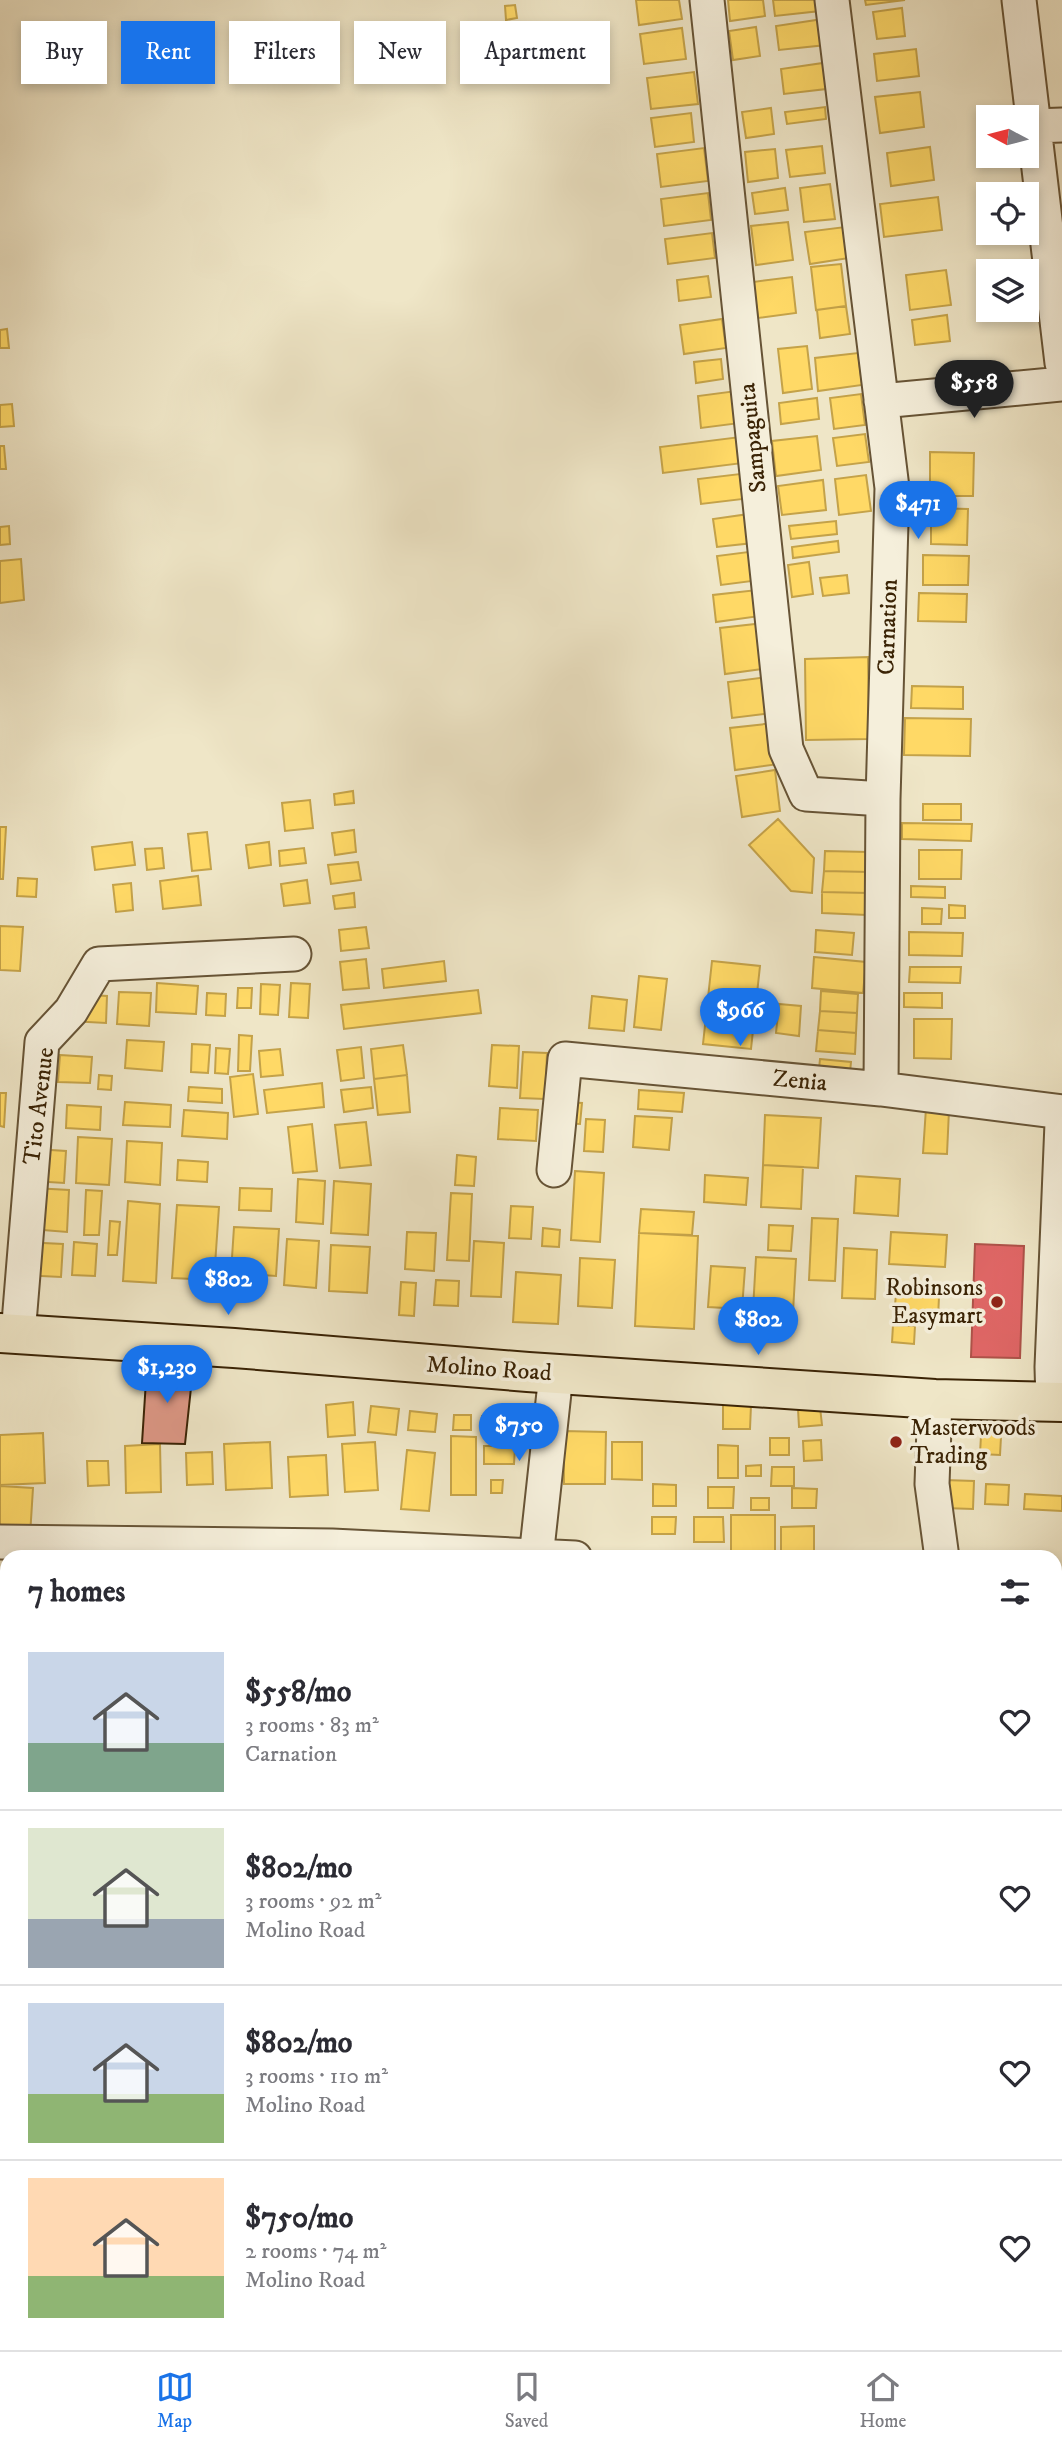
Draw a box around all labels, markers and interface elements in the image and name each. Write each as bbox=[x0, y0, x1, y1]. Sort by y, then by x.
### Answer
chip: Buy bbox=[21, 21, 107, 84]
chip: Rent bbox=[121, 21, 215, 84]
chip: Filters bbox=[229, 21, 340, 84]
chip: New bbox=[354, 21, 446, 84]
chip: Apartment bbox=[460, 21, 610, 84]
north arrow bbox=[976, 105, 1040, 168]
map controls bbox=[976, 105, 1039, 322]
button: locate bbox=[976, 182, 1039, 245]
button: layers bbox=[976, 259, 1039, 322]
pin: $558 bbox=[933, 360, 1015, 420]
text: $558 bbox=[951, 368, 997, 397]
street label: Sampaguita bbox=[732, 381, 774, 494]
pin: $471 bbox=[877, 482, 959, 541]
text: $471 bbox=[895, 489, 941, 518]
street label: Carnation bbox=[871, 578, 905, 675]
pin: $966 bbox=[699, 988, 781, 1048]
text: $966 bbox=[716, 996, 764, 1025]
street label: Tito Avenue bbox=[17, 1046, 61, 1166]
street label: Zenia bbox=[772, 1064, 829, 1098]
pin: $802 bbox=[187, 1258, 269, 1317]
text: $802 bbox=[204, 1265, 252, 1294]
place label: Robinsons Easymart bbox=[885, 1273, 983, 1331]
marker: Robinsons Easymart bbox=[989, 1294, 1005, 1310]
pin: $802 bbox=[717, 1298, 799, 1357]
text: $802 bbox=[734, 1305, 782, 1334]
pin: $1,230 bbox=[110, 1346, 224, 1405]
street label: Molino Road bbox=[425, 1350, 553, 1388]
text: $1,230 bbox=[137, 1353, 197, 1382]
pin: $750 bbox=[478, 1404, 560, 1463]
text: $750 bbox=[495, 1411, 543, 1440]
place label: Masterwoods Trading bbox=[910, 1413, 1036, 1471]
marker: Masterwoods Trading bbox=[888, 1434, 904, 1450]
icon: filters bbox=[996, 1573, 1034, 1611]
text: 7 homes bbox=[28, 1574, 125, 1611]
text: $558/mo bbox=[245, 1674, 351, 1711]
icon: home bbox=[84, 1680, 168, 1764]
icon: heart bbox=[996, 1703, 1034, 1741]
text: 3 rooms · 83 m² bbox=[245, 1711, 379, 1740]
text: Carnation bbox=[245, 1740, 337, 1769]
text: $802/mo bbox=[245, 1850, 352, 1887]
icon: home bbox=[84, 1856, 168, 1940]
icon: heart bbox=[996, 1879, 1034, 1917]
text: 3 rooms · 92 m² bbox=[245, 1887, 382, 1916]
text: Molino Road bbox=[245, 1916, 365, 1945]
text: $802/mo bbox=[245, 2025, 352, 2062]
icon: home bbox=[84, 2031, 168, 2115]
icon: heart bbox=[996, 2054, 1034, 2092]
text: 3 rooms · 110 m² bbox=[245, 2062, 388, 2091]
text: Molino Road bbox=[245, 2091, 365, 2120]
text: $750/mo bbox=[245, 2200, 353, 2237]
icon: home bbox=[84, 2206, 168, 2290]
icon: heart bbox=[996, 2229, 1034, 2267]
text: 2 rooms · 74 m² bbox=[245, 2237, 386, 2266]
text: Molino Road bbox=[245, 2266, 365, 2295]
tab: Map bbox=[156, 2368, 194, 2433]
tab: Saved bbox=[505, 2368, 548, 2433]
tab: Home bbox=[859, 2368, 906, 2433]

